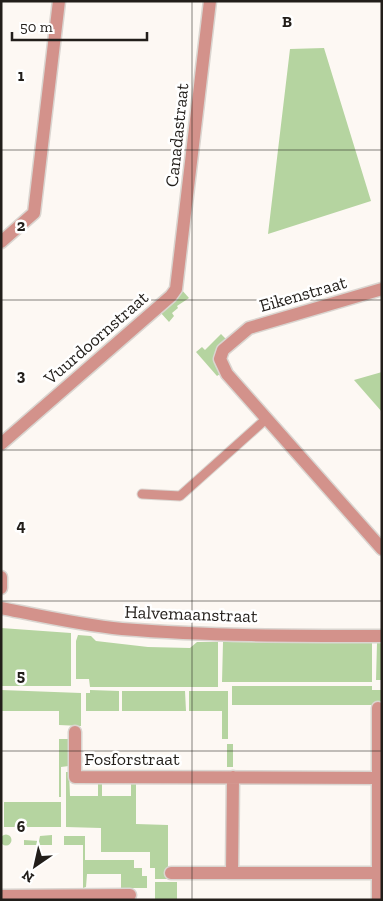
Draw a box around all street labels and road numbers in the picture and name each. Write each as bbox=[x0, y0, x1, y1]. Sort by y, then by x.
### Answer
street label: Canadastraat bbox=[161, 82, 193, 188]
street label: Eikenstraat bbox=[257, 271, 349, 317]
street label: Vuurdoornstraat bbox=[39, 286, 153, 390]
street label: Halvemaanstraat bbox=[124, 601, 258, 627]
street label: Fosforstraat bbox=[84, 748, 180, 770]

